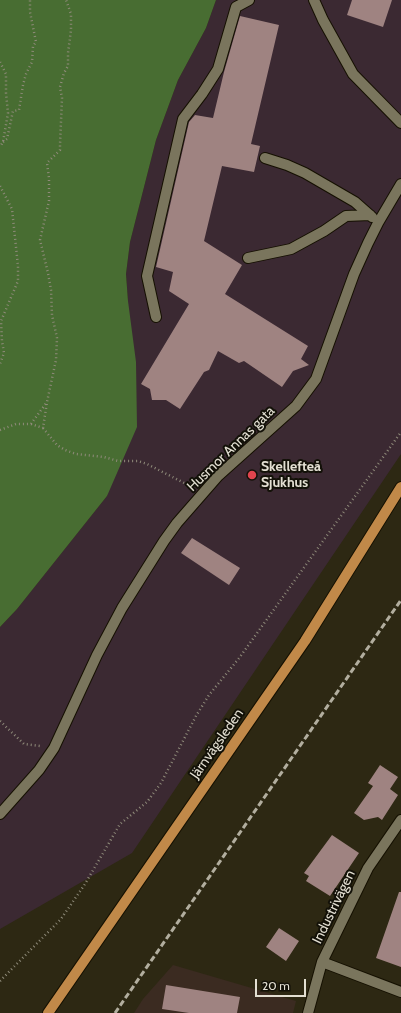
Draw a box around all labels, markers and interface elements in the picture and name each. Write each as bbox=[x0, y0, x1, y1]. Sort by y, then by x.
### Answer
street label: Husmor Annas gata bbox=[184, 403, 278, 495]
place label: Skellefteå Sjukhus bbox=[261, 459, 321, 492]
marker: Skellefteå Sjukhus bbox=[246, 469, 258, 481]
street label: Järnvägsleden bbox=[187, 706, 247, 782]
street label: Industrivägen bbox=[309, 867, 359, 947]
scale bar bbox=[257, 971, 308, 997]
text: 20 m bbox=[262, 978, 290, 993]

